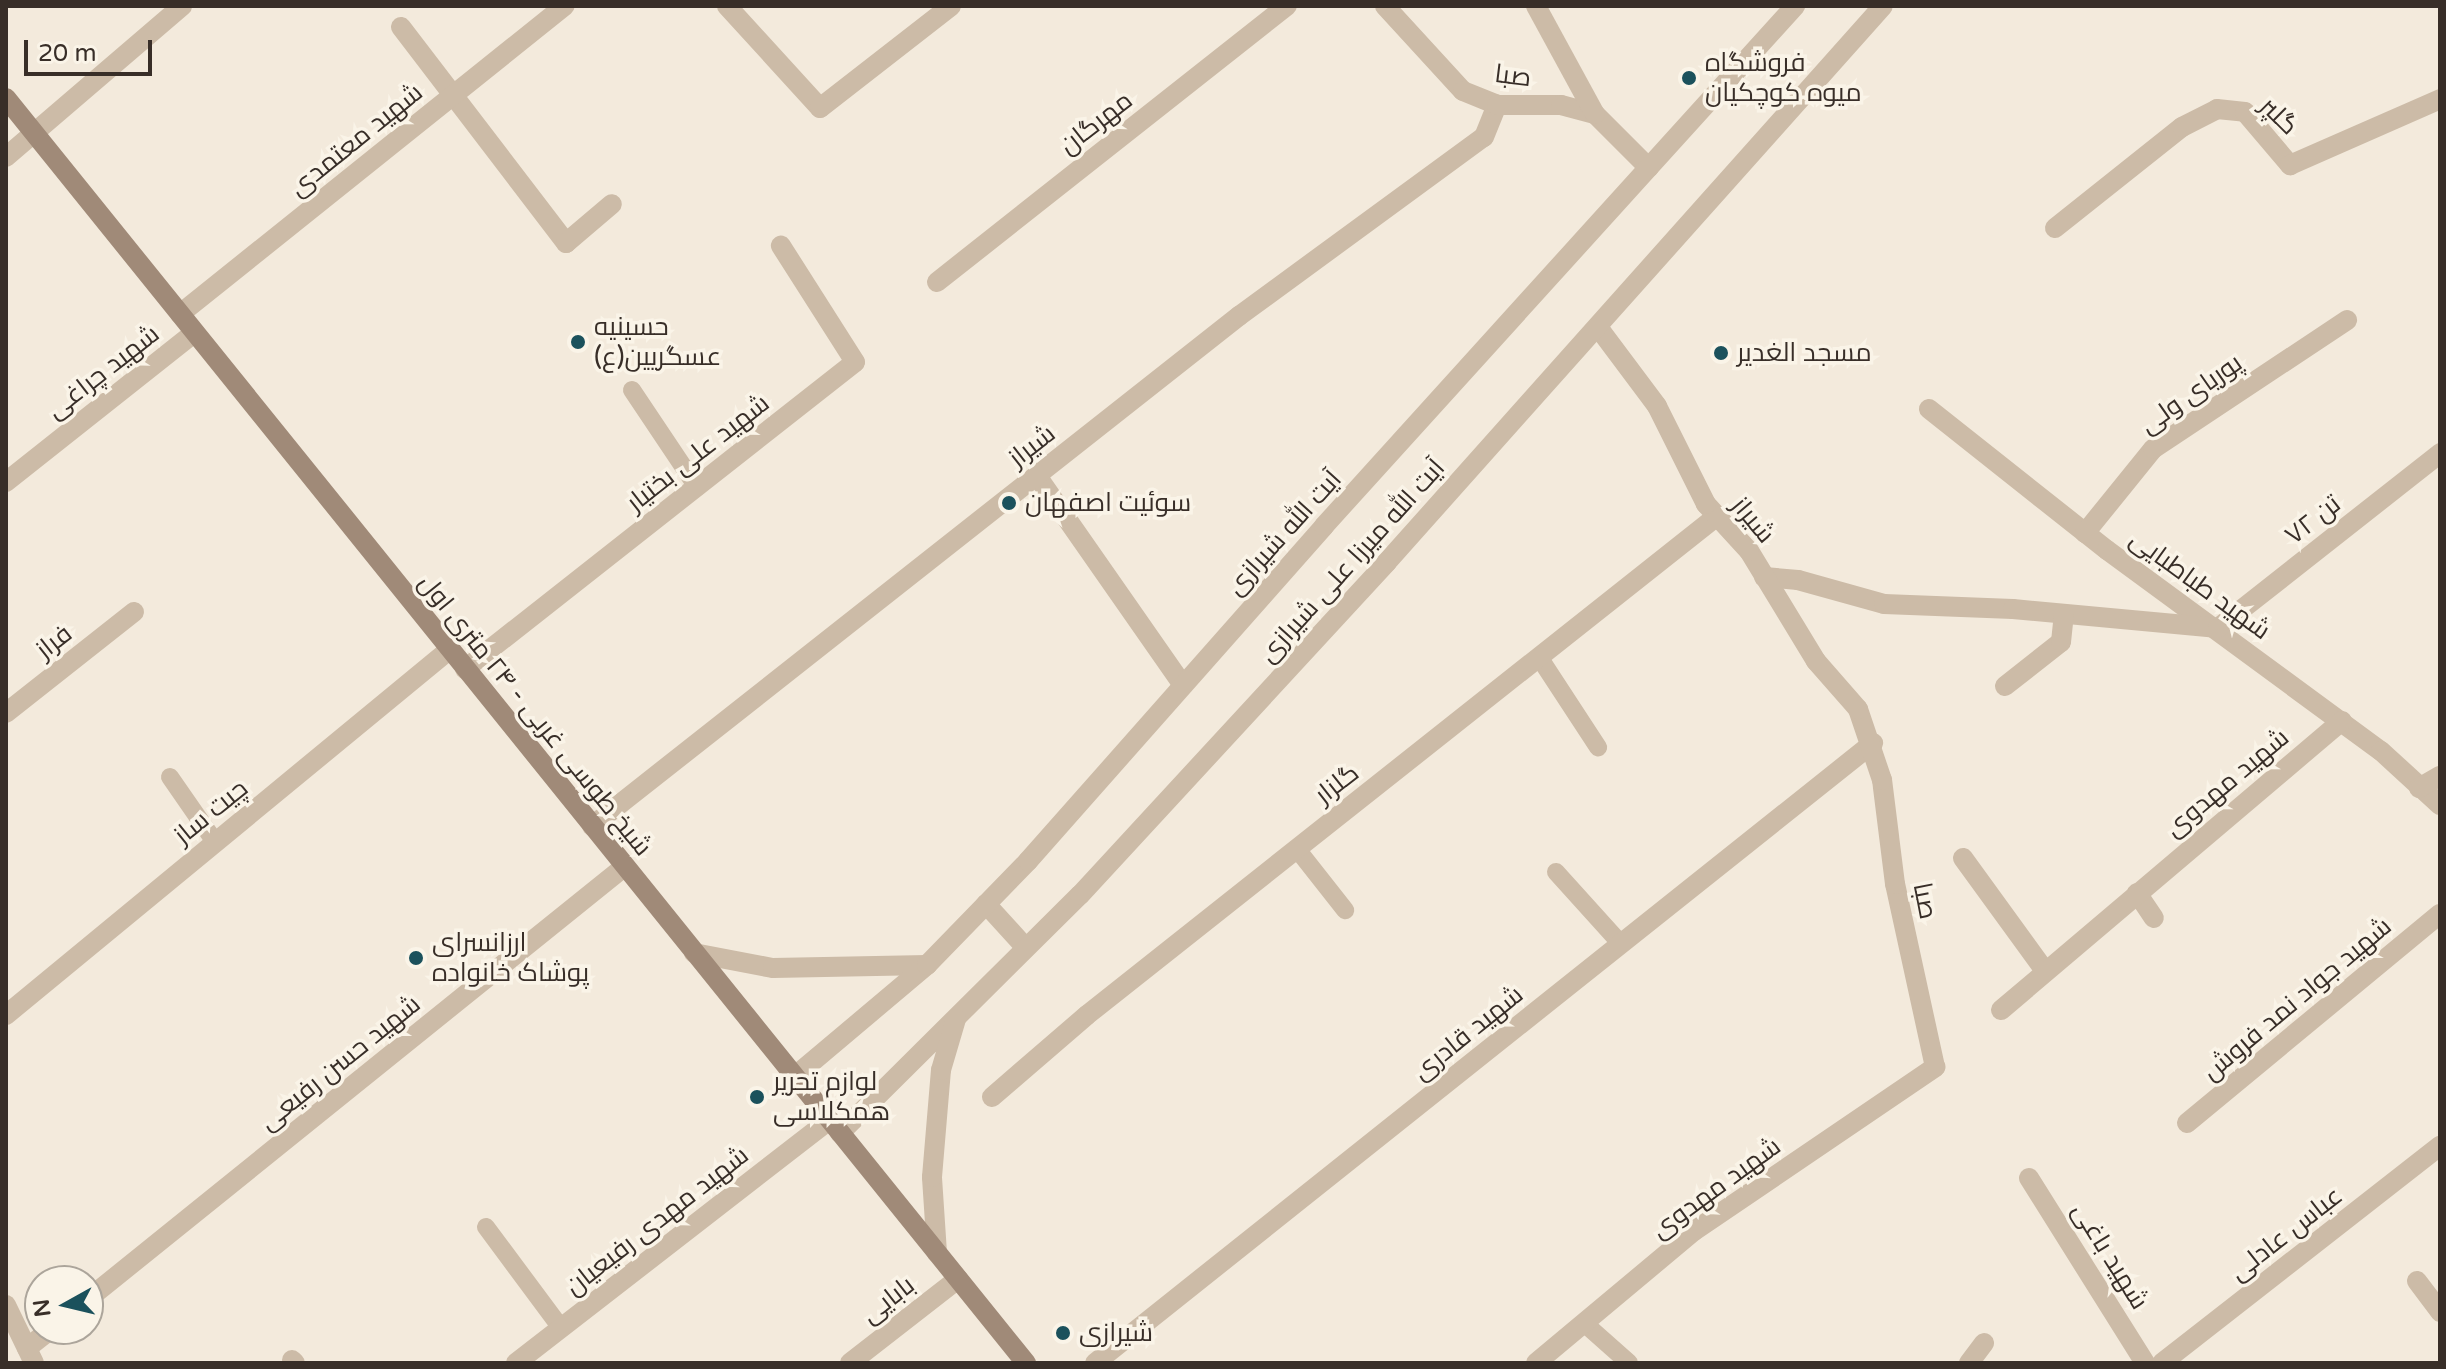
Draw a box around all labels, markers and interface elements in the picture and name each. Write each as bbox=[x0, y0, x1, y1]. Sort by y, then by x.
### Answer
scale bar bbox=[28, 24, 156, 74]
text: 20 m bbox=[38, 39, 96, 68]
place label: فروشگاه میوه کوچکیان bbox=[1705, 47, 1862, 108]
street label: صبا bbox=[1493, 58, 1533, 94]
marker: فروشگاه میوه کوچکیان bbox=[1680, 69, 1698, 87]
street label: شهید معتمدی bbox=[283, 77, 429, 203]
street label: مهرگان bbox=[1053, 85, 1139, 161]
street label: گلپر bbox=[2253, 90, 2305, 142]
place label: حسینیه عسگریین(ع) bbox=[594, 311, 721, 372]
street label: شهید چراغی bbox=[40, 318, 166, 426]
marker: حسینیه عسگریین(ع) bbox=[569, 333, 587, 351]
place label: مسجد الغدیر bbox=[1737, 337, 1872, 369]
marker: مسجد الغدیر bbox=[1712, 344, 1730, 362]
street label: پوریای ولی bbox=[2134, 347, 2248, 441]
street label: شهید علی بختیار bbox=[620, 388, 776, 518]
street label: شیراز bbox=[1002, 418, 1062, 474]
street label: آیت الله میرزا علی شیرازی bbox=[1252, 453, 1452, 669]
street label: آیت الله شیرازی bbox=[1220, 464, 1348, 602]
place label: سوئیت اصفهان bbox=[1025, 487, 1191, 519]
street label: ۷۲ تن bbox=[2279, 489, 2347, 551]
street label: شیراز bbox=[1725, 491, 1781, 549]
marker: سوئیت اصفهان bbox=[1000, 494, 1018, 512]
street label: شهید طباطبایی bbox=[2124, 524, 2276, 646]
street label: شیخ طوسی غربی - ۲۴ متری اول bbox=[412, 568, 658, 862]
street label: فراز bbox=[30, 618, 78, 666]
street label: شهید مهدوی bbox=[2159, 722, 2295, 844]
street label: گلزار bbox=[1309, 757, 1365, 811]
street label: چیت ساز bbox=[168, 773, 254, 851]
street label: صبا bbox=[1906, 880, 1944, 922]
street label: شهید جواد نمد فروش bbox=[2196, 911, 2398, 1087]
place label: ارزانسرای پوشاک خانواده bbox=[432, 927, 589, 988]
marker: ارزانسرای پوشاک خانواده bbox=[407, 949, 425, 967]
street label: شهید قادری bbox=[1406, 979, 1530, 1087]
street label: شهید حسن رفیعی bbox=[253, 989, 427, 1137]
place label: لوازم تحریر همکلاسی bbox=[773, 1066, 890, 1128]
marker: لوازم تحریر همکلاسی bbox=[748, 1088, 766, 1106]
street label: شهید مهدوی bbox=[1645, 1131, 1787, 1245]
street label: شهید مهدی رفیعیان bbox=[559, 1140, 755, 1302]
street label: عباس عادلی bbox=[2223, 1180, 2349, 1288]
street label: شهید باغی bbox=[2065, 1197, 2155, 1315]
north arrow bbox=[24, 1265, 104, 1345]
street label: بابایی bbox=[855, 1269, 921, 1331]
text: N bbox=[28, 1298, 56, 1319]
place label: شیرازی bbox=[1079, 1317, 1153, 1349]
marker: شیرازی bbox=[1054, 1324, 1072, 1342]

